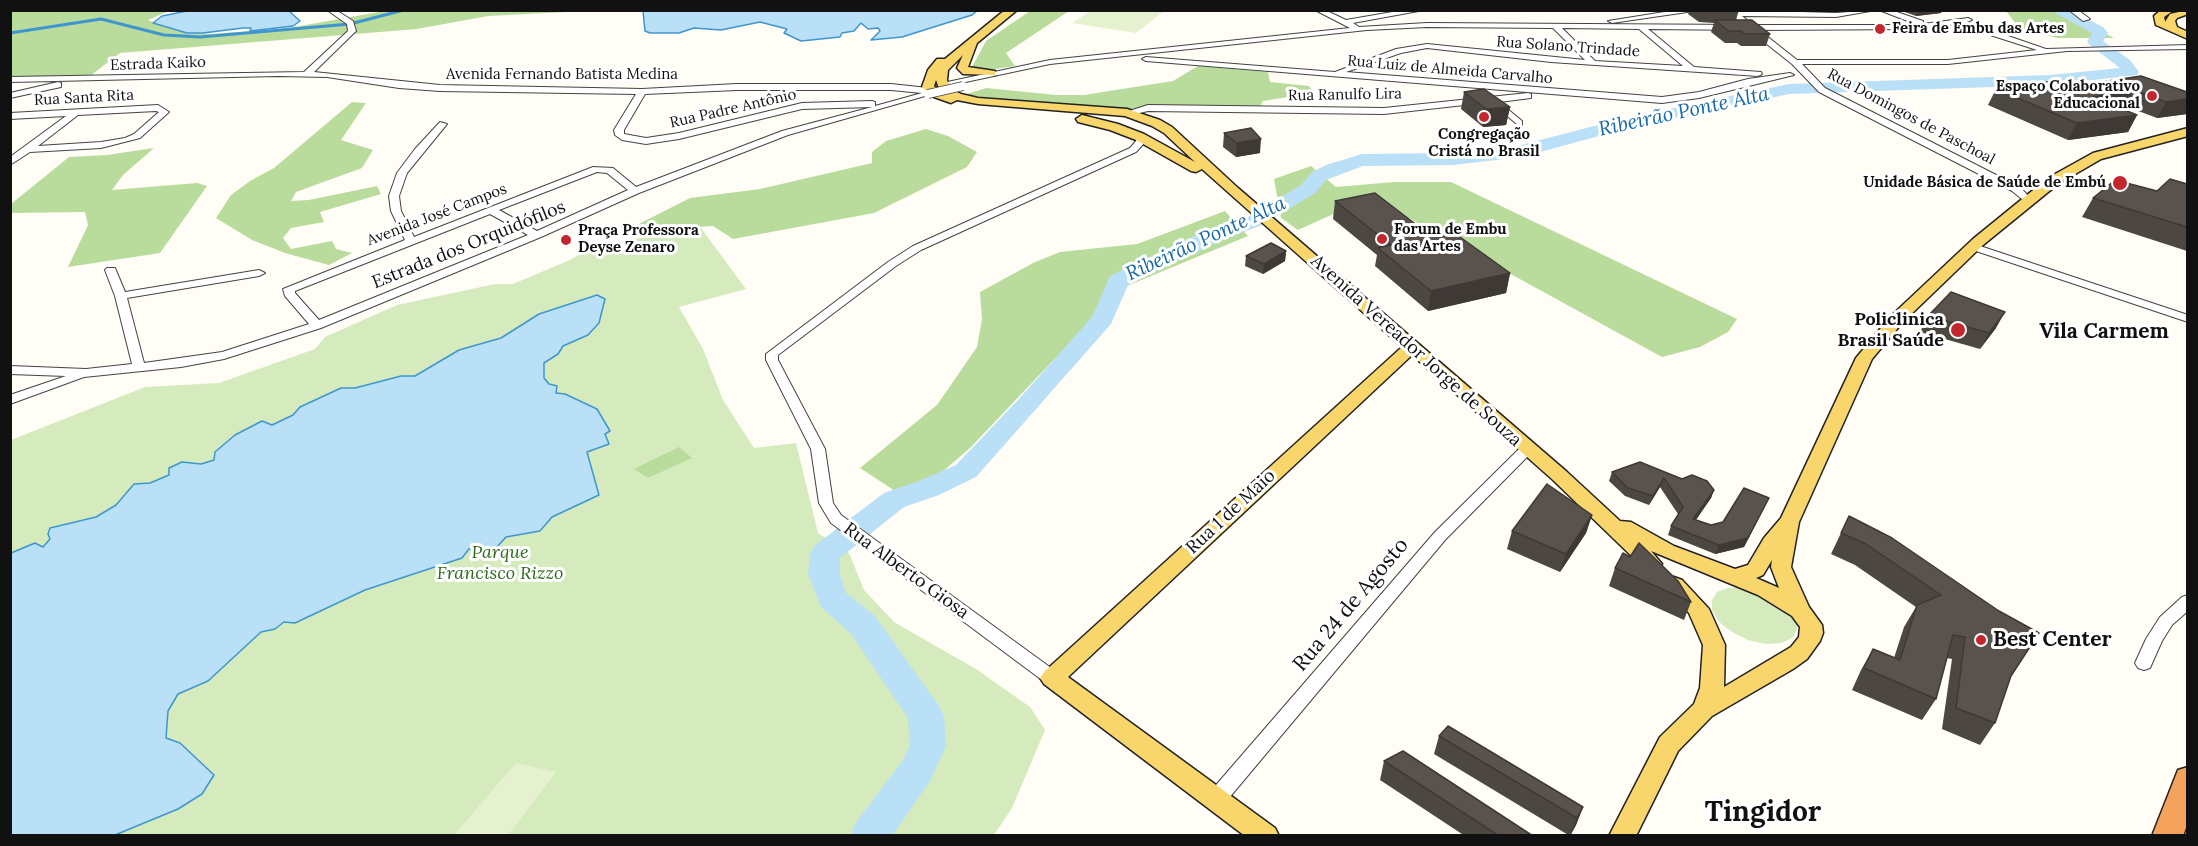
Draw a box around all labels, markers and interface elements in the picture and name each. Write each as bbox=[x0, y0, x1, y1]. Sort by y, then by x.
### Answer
place label: Feira de Embu das Artes bbox=[1892, 20, 2064, 38]
marker: Feira de Embu das Artes bbox=[1873, 22, 1887, 36]
street label: Rua Solano Trindade bbox=[1496, 33, 1640, 61]
street label: Rua Luiz de Almeida Carvalho bbox=[1346, 52, 1554, 88]
street label: Estrada Kaiko bbox=[110, 53, 206, 75]
street label: Rua Domingos de Paschoal bbox=[1824, 65, 1998, 169]
street label: Avenida Fernando Batista Medina bbox=[446, 66, 678, 84]
place label: Espaço Colaborativo Educacional bbox=[1996, 78, 2140, 113]
water label: Ribeirão Ponte Alta bbox=[1597, 82, 1771, 142]
street label: Rua Ranulfo Lira bbox=[1288, 85, 1402, 105]
street label: Rua Santa Rita bbox=[34, 86, 134, 110]
street label: Rua Padre Antônio bbox=[668, 86, 798, 132]
marker: Espaço Colaborativo Educacional bbox=[2145, 89, 2159, 103]
marker: Congregação Cristá no Brasil bbox=[1477, 110, 1491, 124]
place label: Congregação Cristá no Brasil bbox=[1428, 126, 1540, 161]
place label: Unidade Básica de Saúde de Embú bbox=[1863, 174, 2106, 192]
marker: Unidade Básica de Saúde de Embú bbox=[2111, 174, 2129, 192]
street label: Avenida José Campos bbox=[365, 180, 509, 250]
water label: Ribeirão Ponte Alta bbox=[1122, 191, 1290, 287]
street label: Estrada dos Orquidófilos bbox=[369, 196, 569, 294]
place label: Forum de Embu das Artes bbox=[1394, 221, 1507, 256]
place label: Praça Professora Deyse Zenaro bbox=[578, 222, 699, 257]
marker: Forum de Embu das Artes bbox=[1375, 232, 1389, 246]
marker: Praça Professora Deyse Zenaro bbox=[559, 233, 573, 247]
street label: Avenida Vereador Jorge de Souza bbox=[1306, 251, 1526, 451]
place label: Policlinica Brasil Saúde bbox=[1838, 309, 1944, 352]
district label: Vila Carmem bbox=[2039, 319, 2169, 345]
marker: Policlinica Brasil Saúde bbox=[1949, 321, 1967, 339]
street label: Rua 1 de Maio bbox=[1182, 465, 1280, 559]
street label: Rua Alberto Giosa bbox=[839, 518, 973, 624]
street label: Rua 24 de Agosto bbox=[1288, 533, 1414, 677]
park label: Parque Francisco Rizzo bbox=[437, 542, 563, 584]
place label: Best Center bbox=[1993, 627, 2112, 653]
marker: Best Center bbox=[1974, 633, 1988, 647]
district label: Tingidor bbox=[1705, 796, 1821, 830]

